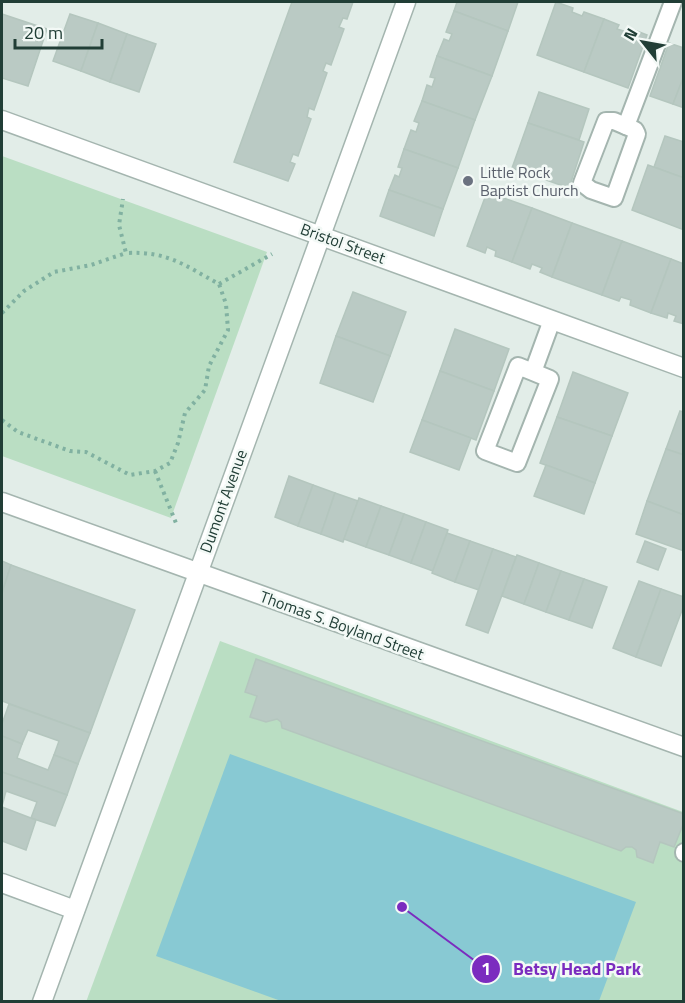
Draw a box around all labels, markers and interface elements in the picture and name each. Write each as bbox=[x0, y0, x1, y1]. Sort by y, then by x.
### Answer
scale bar bbox=[15, 12, 102, 50]
north arrow bbox=[613, 12, 673, 72]
text: 20 m bbox=[24, 19, 63, 46]
text: N bbox=[617, 23, 643, 45]
place label: Little Rock Baptist Church bbox=[480, 160, 579, 202]
marker: Little Rock Baptist Church bbox=[461, 174, 475, 188]
street label: Bristol Street bbox=[297, 217, 389, 270]
street label: Dumont Avenue bbox=[193, 446, 253, 556]
street label: Thomas S. Boyland Street bbox=[257, 584, 428, 666]
callout: Betsy Head Park bbox=[471, 951, 653, 987]
text: 1 bbox=[481, 955, 491, 982]
text: Betsy Head Park bbox=[513, 955, 642, 982]

